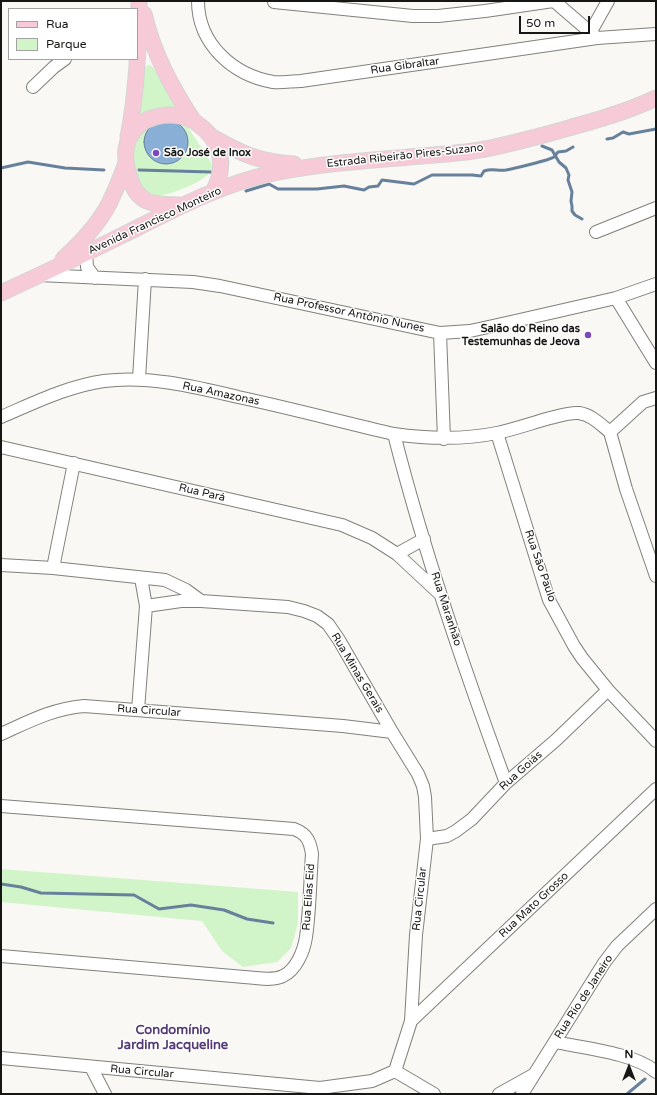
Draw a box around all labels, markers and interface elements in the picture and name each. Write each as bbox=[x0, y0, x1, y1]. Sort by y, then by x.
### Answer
legend bbox=[8, 8, 138, 60]
scale bar bbox=[521, 8, 592, 34]
text: 50 m bbox=[526, 16, 555, 30]
text: Rua bbox=[46, 17, 69, 31]
text: Parque bbox=[46, 37, 87, 51]
street label: Rua Gibraltar bbox=[370, 55, 440, 77]
street label: Estrada Ribeirão Pires-Suzano bbox=[326, 141, 484, 171]
place label: São José de Inox bbox=[164, 146, 251, 160]
marker: São José de Inox bbox=[151, 148, 161, 158]
street label: Avenida Francisco Monteiro bbox=[86, 184, 224, 258]
street label: Rua Professor Antônio Nunes bbox=[272, 291, 426, 335]
place label: Salão do Reino das Testemunhas de Jeova bbox=[462, 322, 580, 348]
marker: Salão do Reino das Testemunhas de Jeova bbox=[583, 330, 593, 340]
street label: Rua Amazonas bbox=[181, 379, 261, 409]
street label: Rua Pará bbox=[177, 481, 227, 505]
street label: Rua São Paulo bbox=[521, 528, 559, 604]
street label: Rua Maranhão bbox=[428, 570, 464, 648]
street label: Rua Minas Gerais bbox=[328, 631, 386, 715]
street label: Rua Circular bbox=[117, 702, 181, 720]
street label: Rua Goiás bbox=[497, 748, 545, 794]
street label: Rua Elias Eid bbox=[300, 863, 318, 931]
street label: Rua Circular bbox=[410, 867, 430, 931]
street label: Rua Mato Grosso bbox=[497, 869, 571, 941]
street label: Rua Rio de Janeiro bbox=[552, 953, 616, 1041]
district label: Condomínio Jardim Jacqueline bbox=[118, 1023, 228, 1054]
north arrow bbox=[609, 1047, 649, 1087]
text: N bbox=[625, 1048, 633, 1061]
street label: Rua Circular bbox=[110, 1063, 174, 1081]

